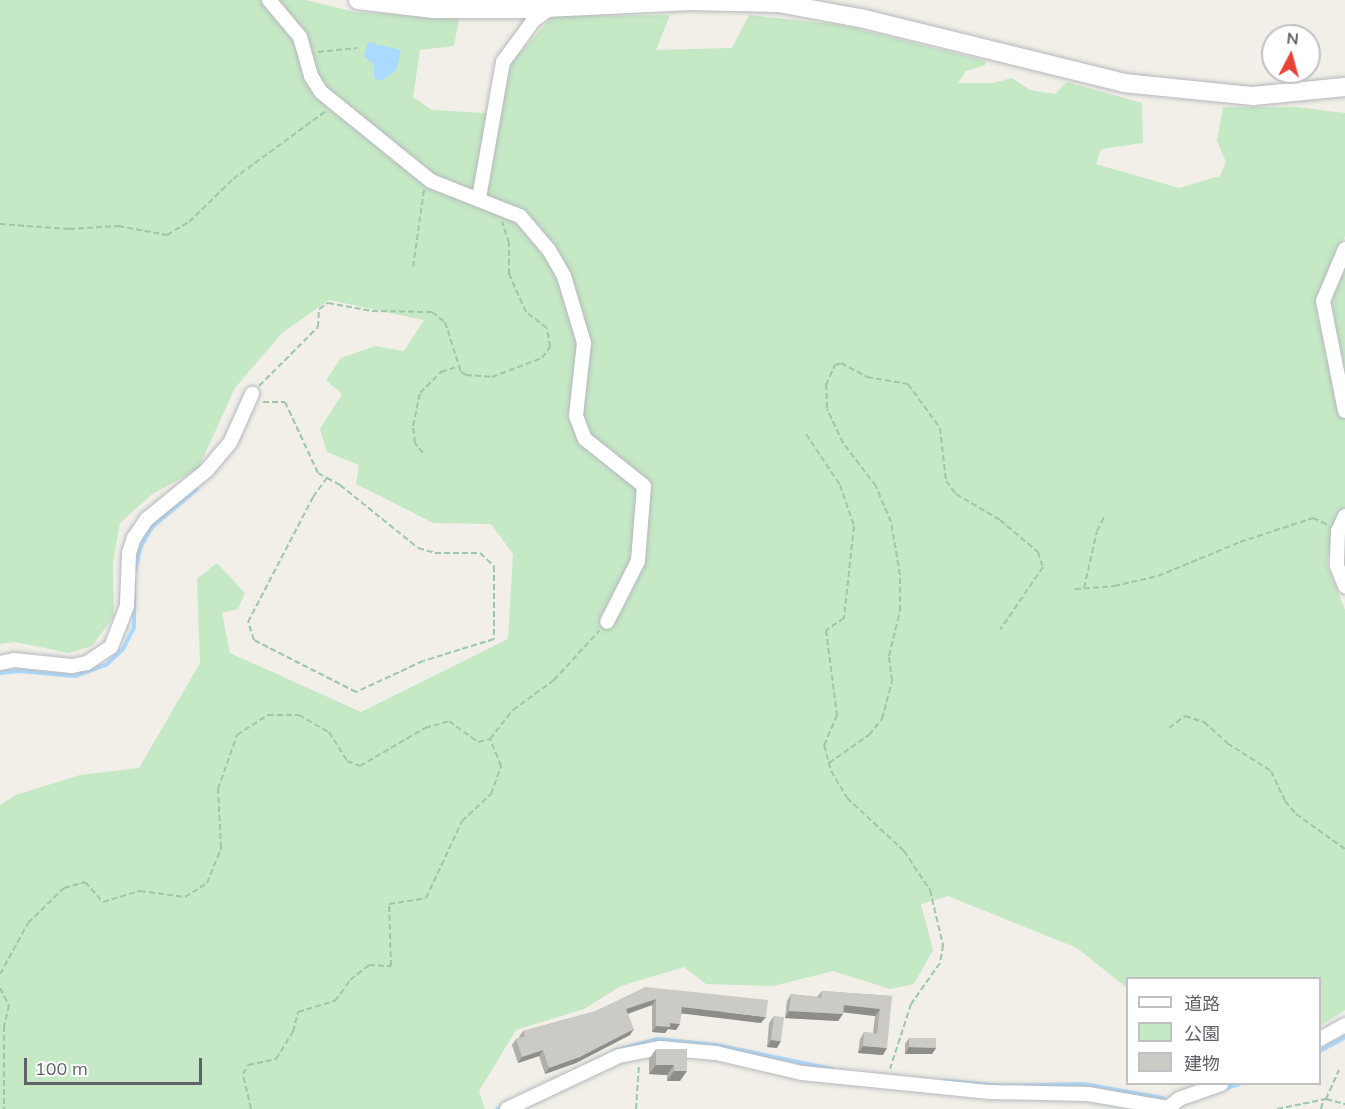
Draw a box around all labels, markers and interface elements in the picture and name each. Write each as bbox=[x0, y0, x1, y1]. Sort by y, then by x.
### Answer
north arrow bbox=[1261, 24, 1321, 84]
text: N bbox=[1286, 28, 1300, 49]
legend bbox=[1126, 977, 1321, 1085]
text: 道路 bbox=[1184, 992, 1220, 1015]
text: 公園 bbox=[1184, 1022, 1220, 1045]
scale bar bbox=[27, 1046, 206, 1084]
text: 建物 bbox=[1184, 1052, 1220, 1075]
text: 100 m bbox=[35, 1057, 88, 1080]

